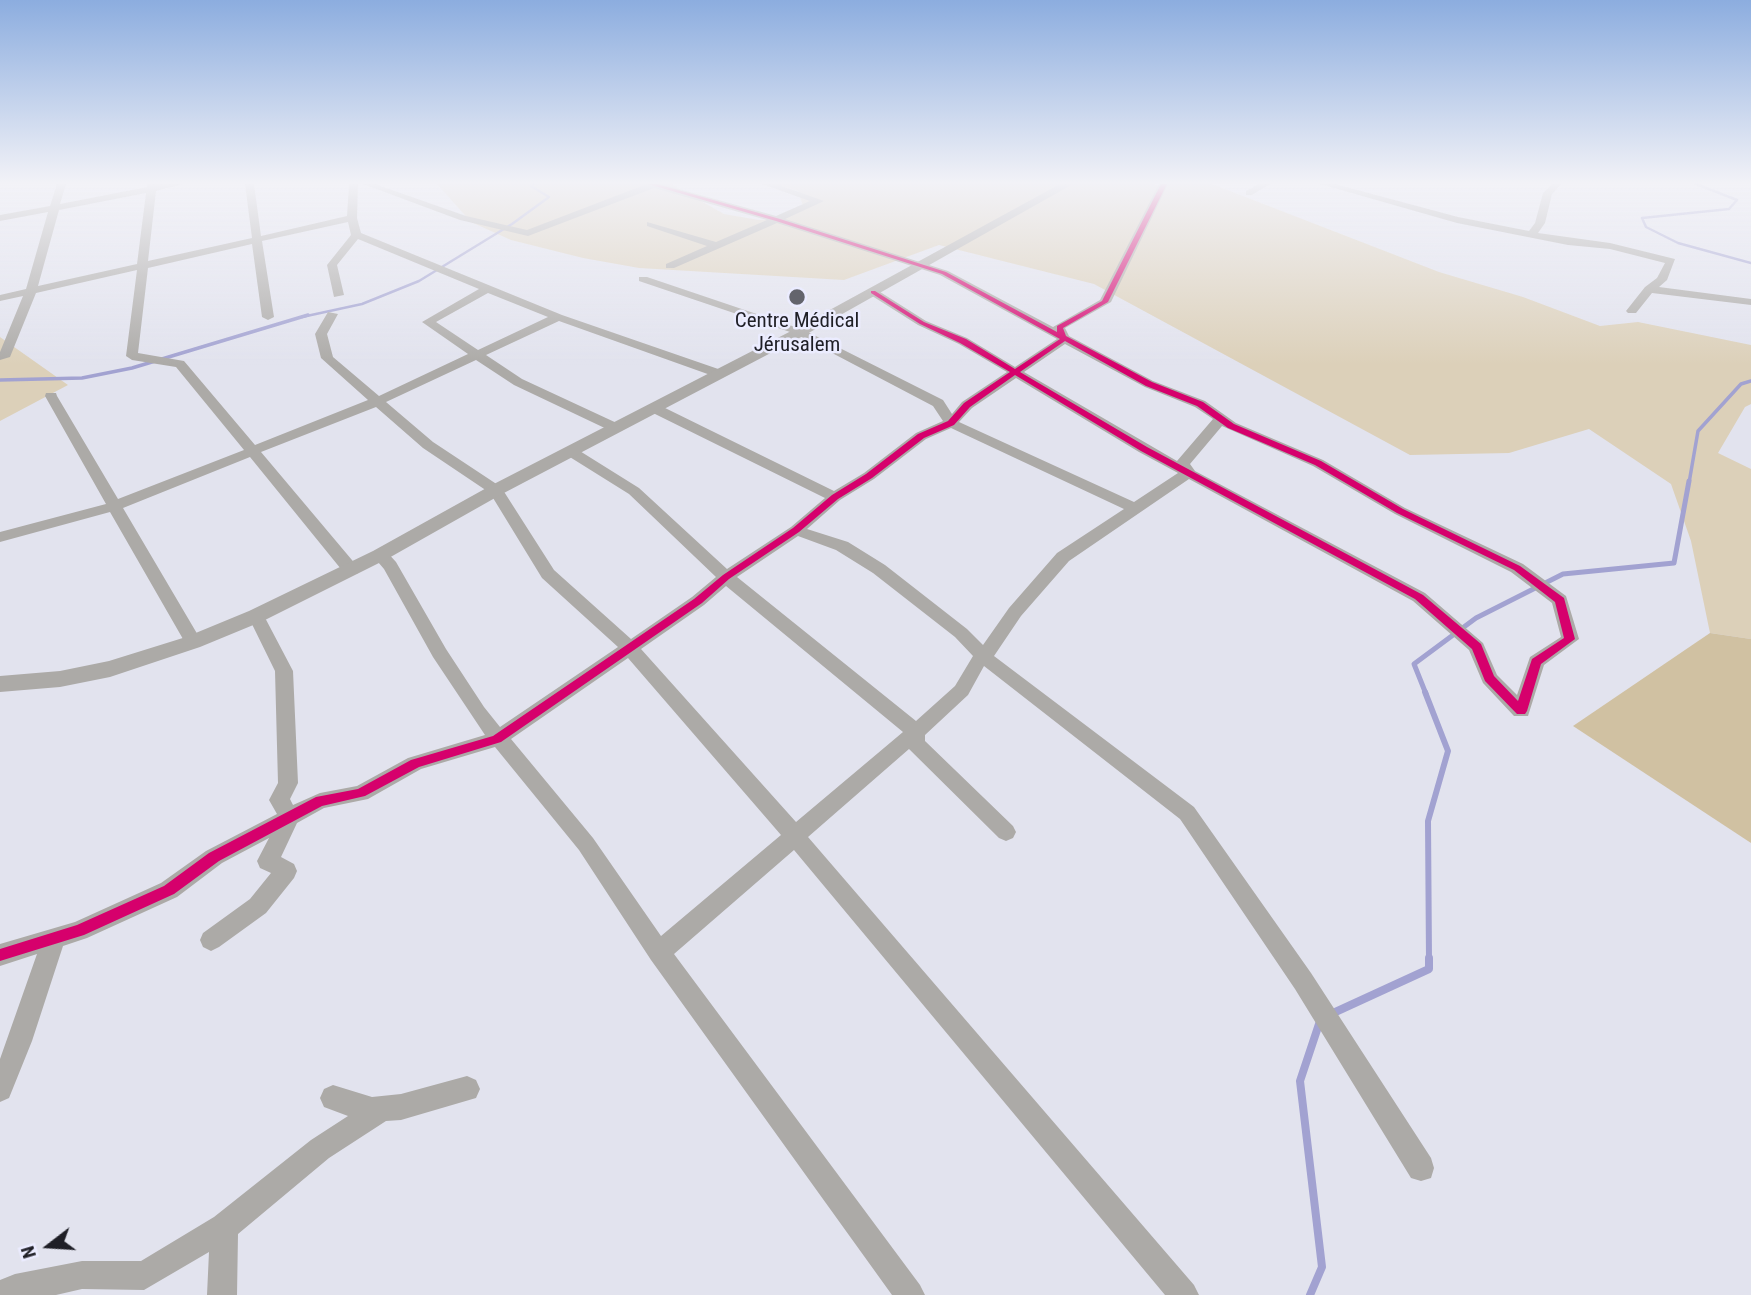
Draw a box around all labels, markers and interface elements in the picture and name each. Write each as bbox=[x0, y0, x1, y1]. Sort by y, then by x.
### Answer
marker: Centre Médical Jérusalem bbox=[787, 287, 807, 307]
place label: Centre Médical Jérusalem bbox=[735, 309, 859, 359]
north arrow bbox=[14, 1211, 84, 1281]
text: N bbox=[16, 1243, 41, 1261]

